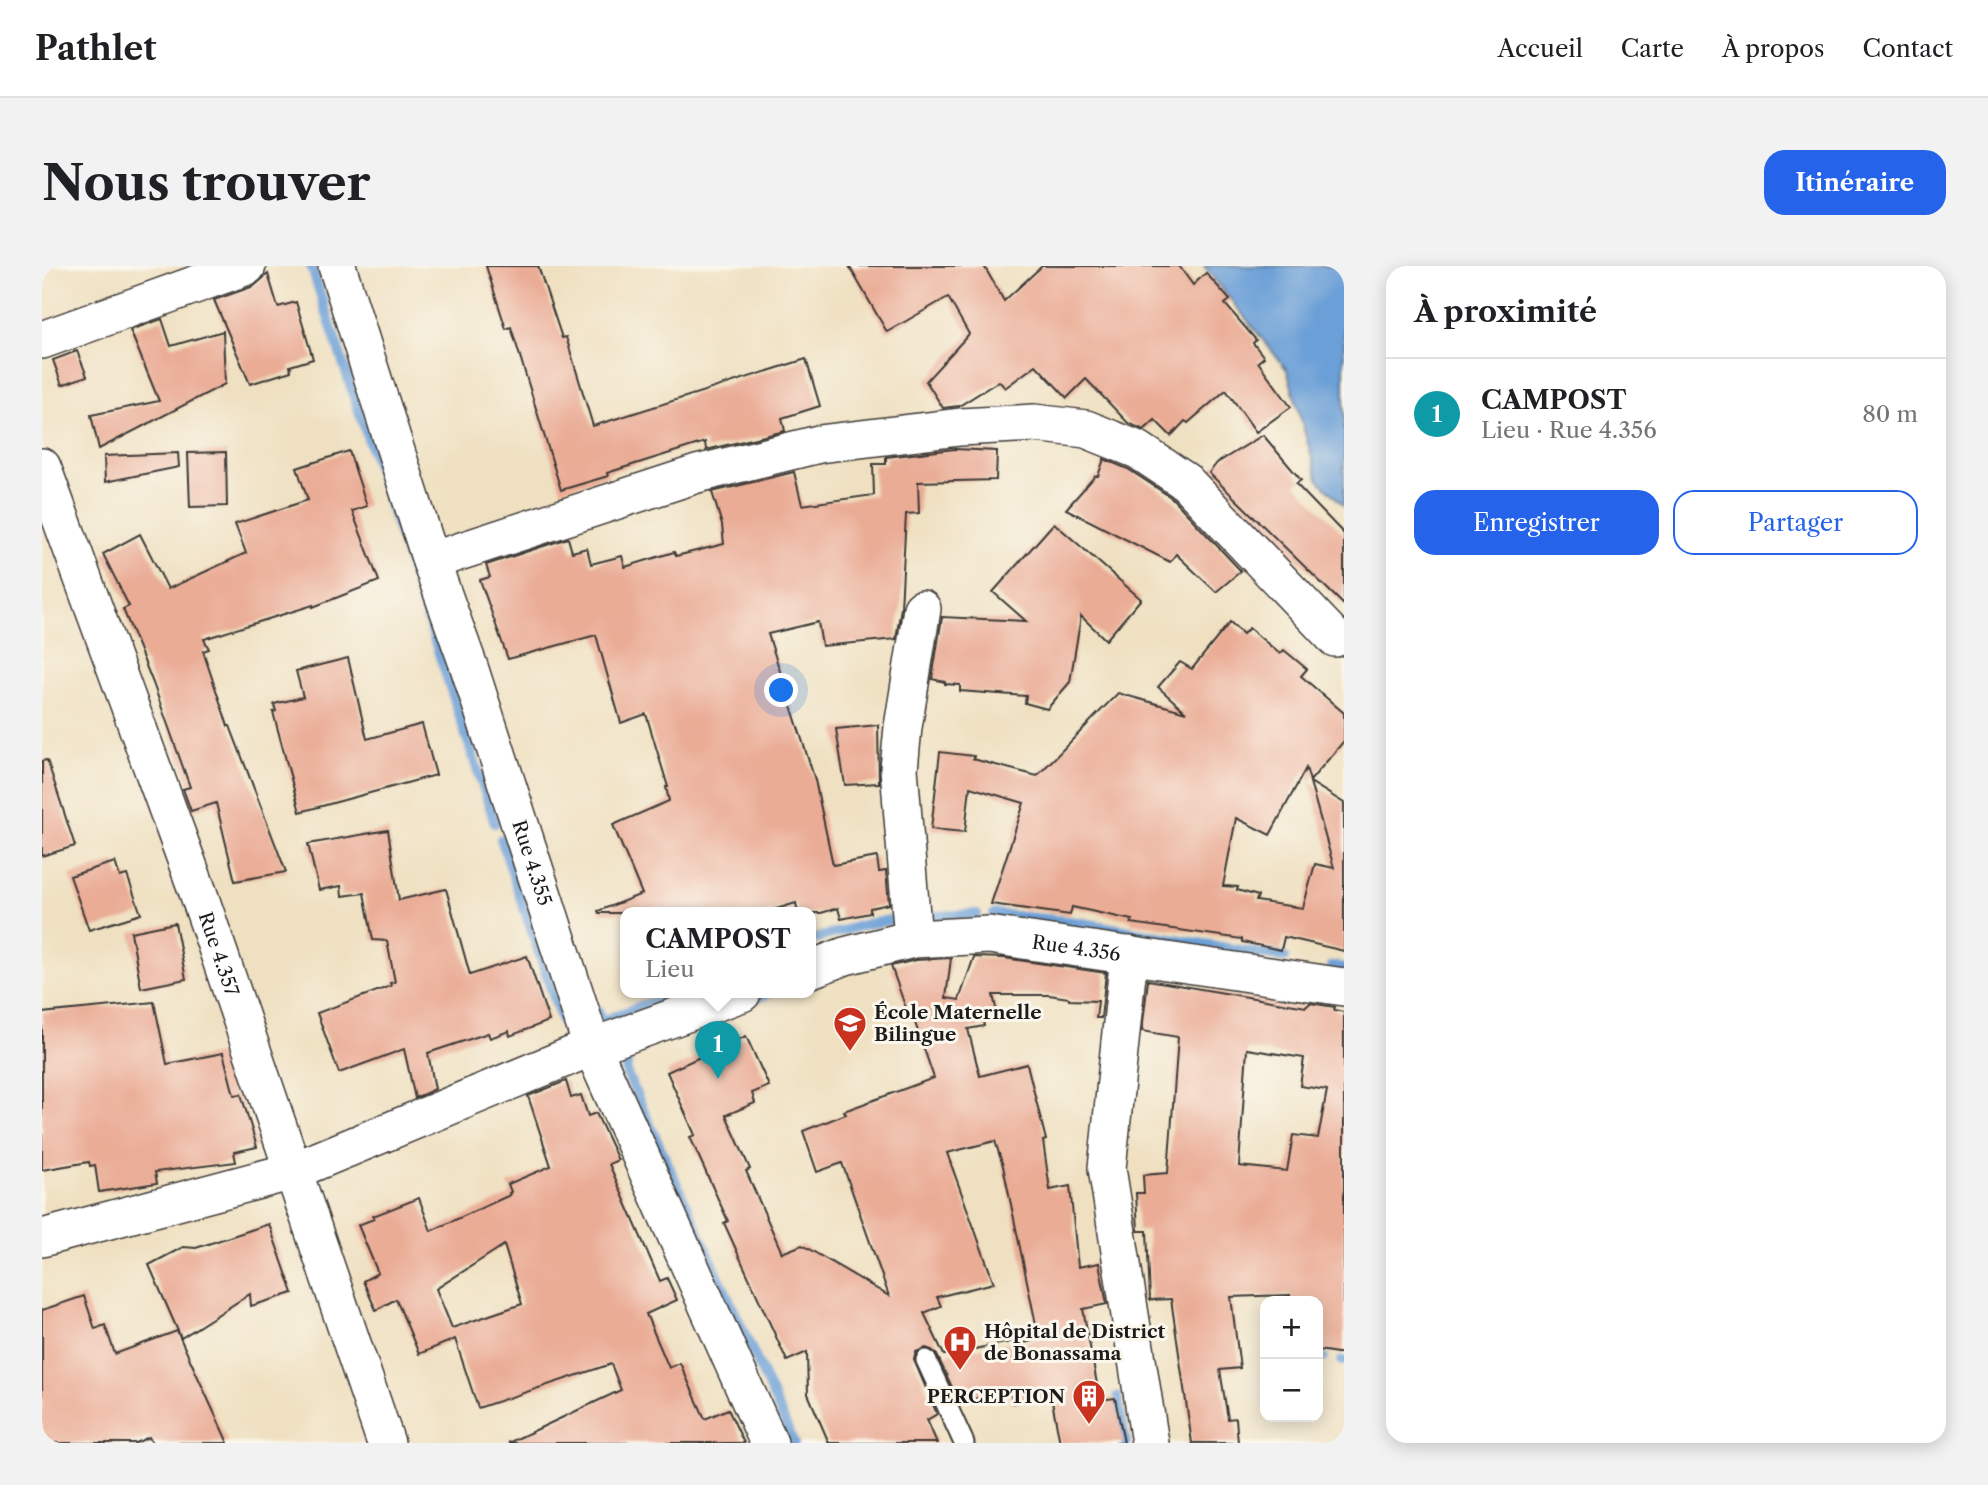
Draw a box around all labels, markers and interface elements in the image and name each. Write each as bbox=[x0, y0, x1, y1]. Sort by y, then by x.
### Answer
text: Pathlet bbox=[35, 28, 157, 69]
text: Accueil bbox=[1498, 34, 1583, 63]
text: Carte bbox=[1621, 34, 1684, 63]
text: À propos bbox=[1722, 34, 1825, 63]
text: Contact bbox=[1863, 34, 1953, 63]
button: Itinéraire bbox=[1764, 150, 1946, 215]
text: Nous trouver bbox=[42, 152, 370, 213]
text: À proximité bbox=[1414, 293, 1597, 330]
text: CAMPOST bbox=[1481, 384, 1626, 416]
text: 1 bbox=[1432, 400, 1442, 428]
text: 80 m bbox=[1862, 400, 1918, 428]
text: Lieu · Rue 4.356 bbox=[1481, 416, 1657, 444]
button: Enregistrer bbox=[1414, 490, 1659, 555]
button: Partager bbox=[1673, 490, 1918, 555]
your location bbox=[764, 673, 798, 707]
street label: Rue 4.355 bbox=[508, 817, 557, 908]
popup bbox=[620, 907, 816, 998]
street label: Rue 4.357 bbox=[194, 909, 244, 999]
text: CAMPOST bbox=[645, 923, 791, 955]
street label: Rue 4.356 bbox=[1031, 930, 1122, 966]
text: Lieu bbox=[645, 955, 694, 983]
place label: École Maternelle Bilingue bbox=[874, 1001, 1042, 1046]
school or university icon: École Maternelle Bilingue bbox=[831, 1004, 869, 1053]
pin: 1 bbox=[695, 1021, 741, 1079]
map controls bbox=[1260, 1296, 1323, 1422]
button: + bbox=[1260, 1296, 1323, 1359]
place label: Hôpital de District de Bonassama bbox=[984, 1320, 1166, 1365]
hospital icon: Hôpital de District de Bonassama bbox=[941, 1323, 979, 1372]
button: − bbox=[1260, 1359, 1323, 1422]
building icon: PERCEPTION bbox=[1070, 1377, 1108, 1426]
place label: PERCEPTION bbox=[927, 1385, 1065, 1408]

